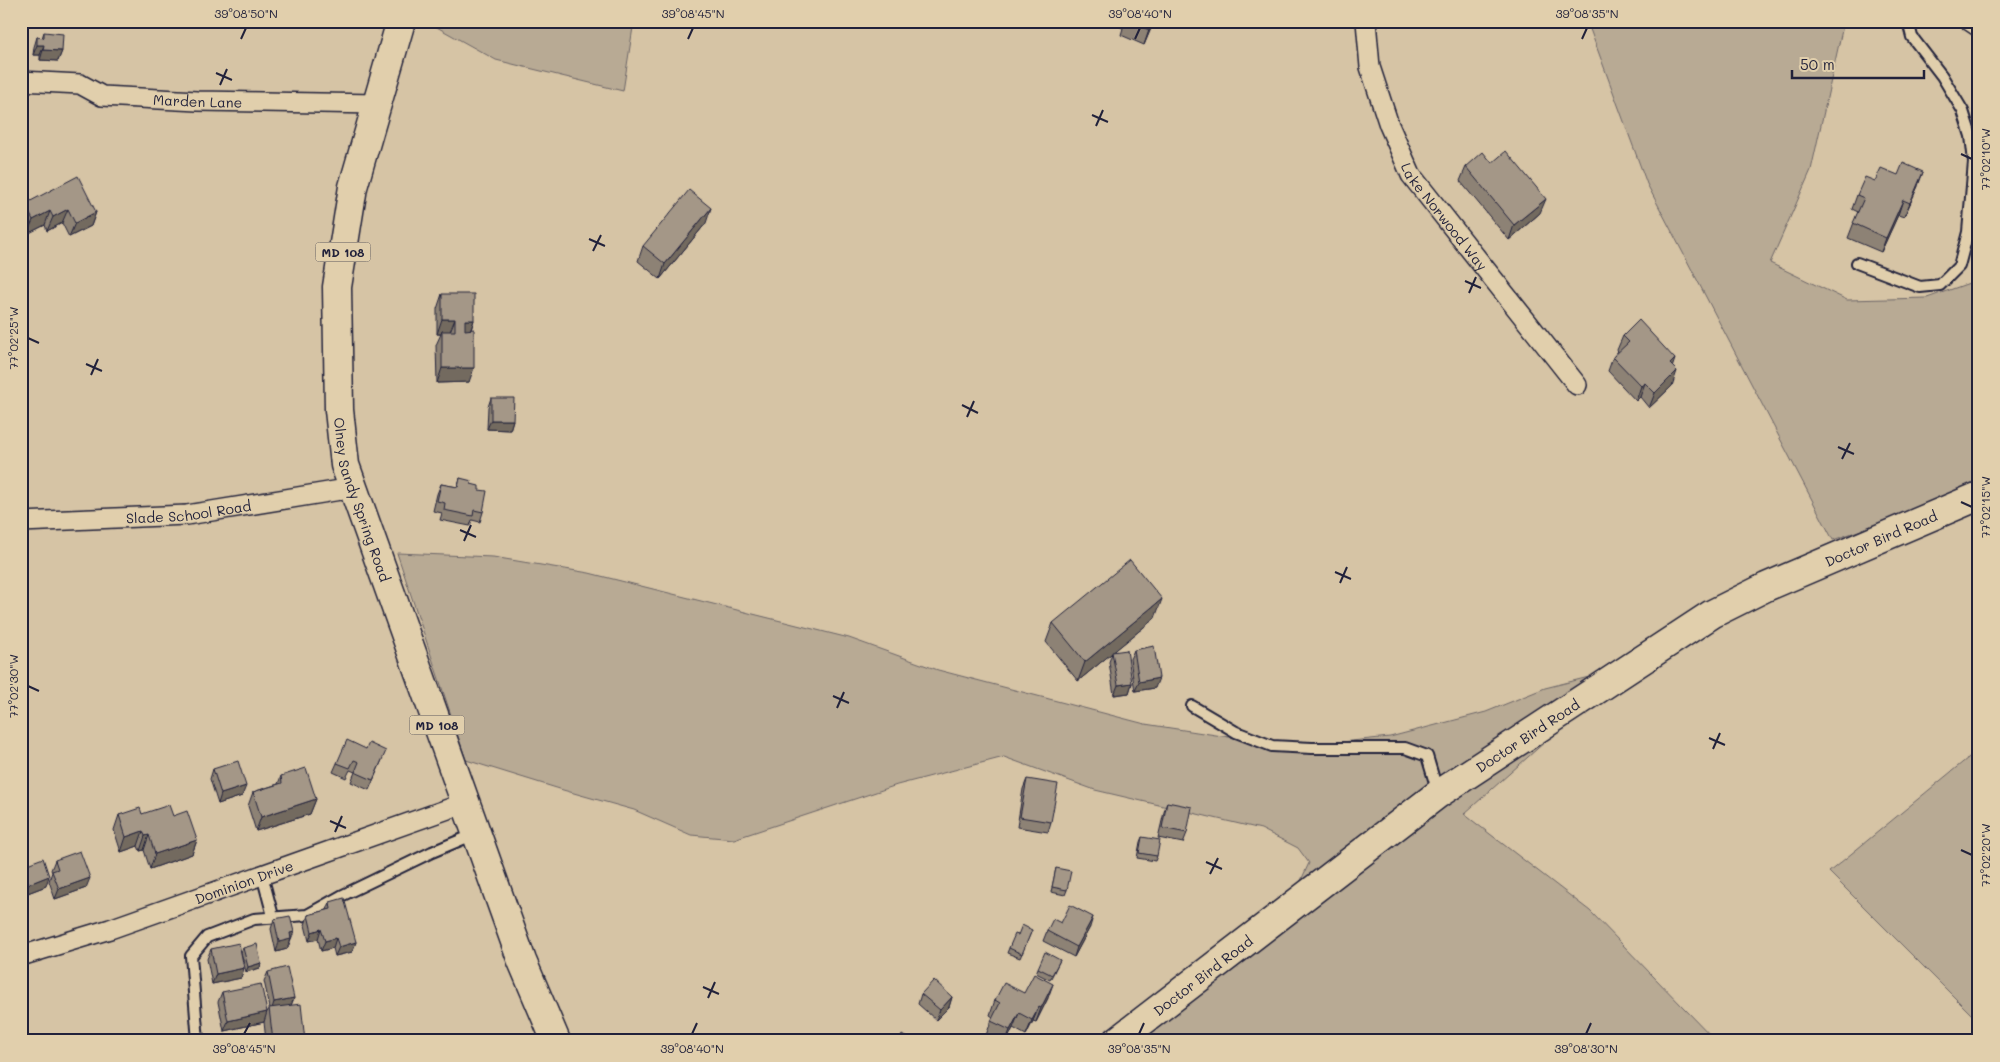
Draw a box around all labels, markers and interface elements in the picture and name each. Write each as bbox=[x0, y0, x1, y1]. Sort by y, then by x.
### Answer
text: 39°08'50"N bbox=[214, 5, 278, 21]
text: 39°08'45"N bbox=[661, 5, 725, 21]
text: 39°08'40"N bbox=[1108, 5, 1172, 21]
text: 39°08'35"N bbox=[1555, 5, 1619, 21]
scale bar bbox=[1792, 48, 1925, 80]
text: 50 m bbox=[1800, 54, 1835, 74]
street label: Marden Lane bbox=[153, 89, 243, 111]
text: 77°02'10"W bbox=[1977, 128, 1993, 190]
street label: Lake Norwood Way bbox=[1397, 160, 1492, 274]
road number: MD 108 bbox=[316, 242, 370, 262]
text: 77°02'25"W bbox=[5, 306, 21, 370]
street label: Olney Sandy Spring Road bbox=[330, 416, 395, 584]
text: 77°02'15"W bbox=[1977, 476, 1993, 538]
street label: Slade School Road bbox=[126, 495, 253, 527]
street label: Doctor Bird Road bbox=[1822, 506, 1940, 570]
text: 77°02'30"W bbox=[5, 654, 21, 718]
street label: Doctor Bird Road bbox=[1472, 694, 1583, 776]
road number: MD 108 bbox=[410, 716, 464, 734]
text: 77°02'20"W bbox=[1977, 823, 1993, 887]
street label: Dominion Drive bbox=[192, 855, 296, 908]
street label: Doctor Bird Road bbox=[1149, 931, 1256, 1019]
text: 39°08'45"N bbox=[212, 1040, 276, 1056]
text: 39°08'40"N bbox=[660, 1040, 724, 1056]
text: 39°08'35"N bbox=[1107, 1040, 1171, 1056]
text: 39°08'30"N bbox=[1554, 1040, 1618, 1056]

